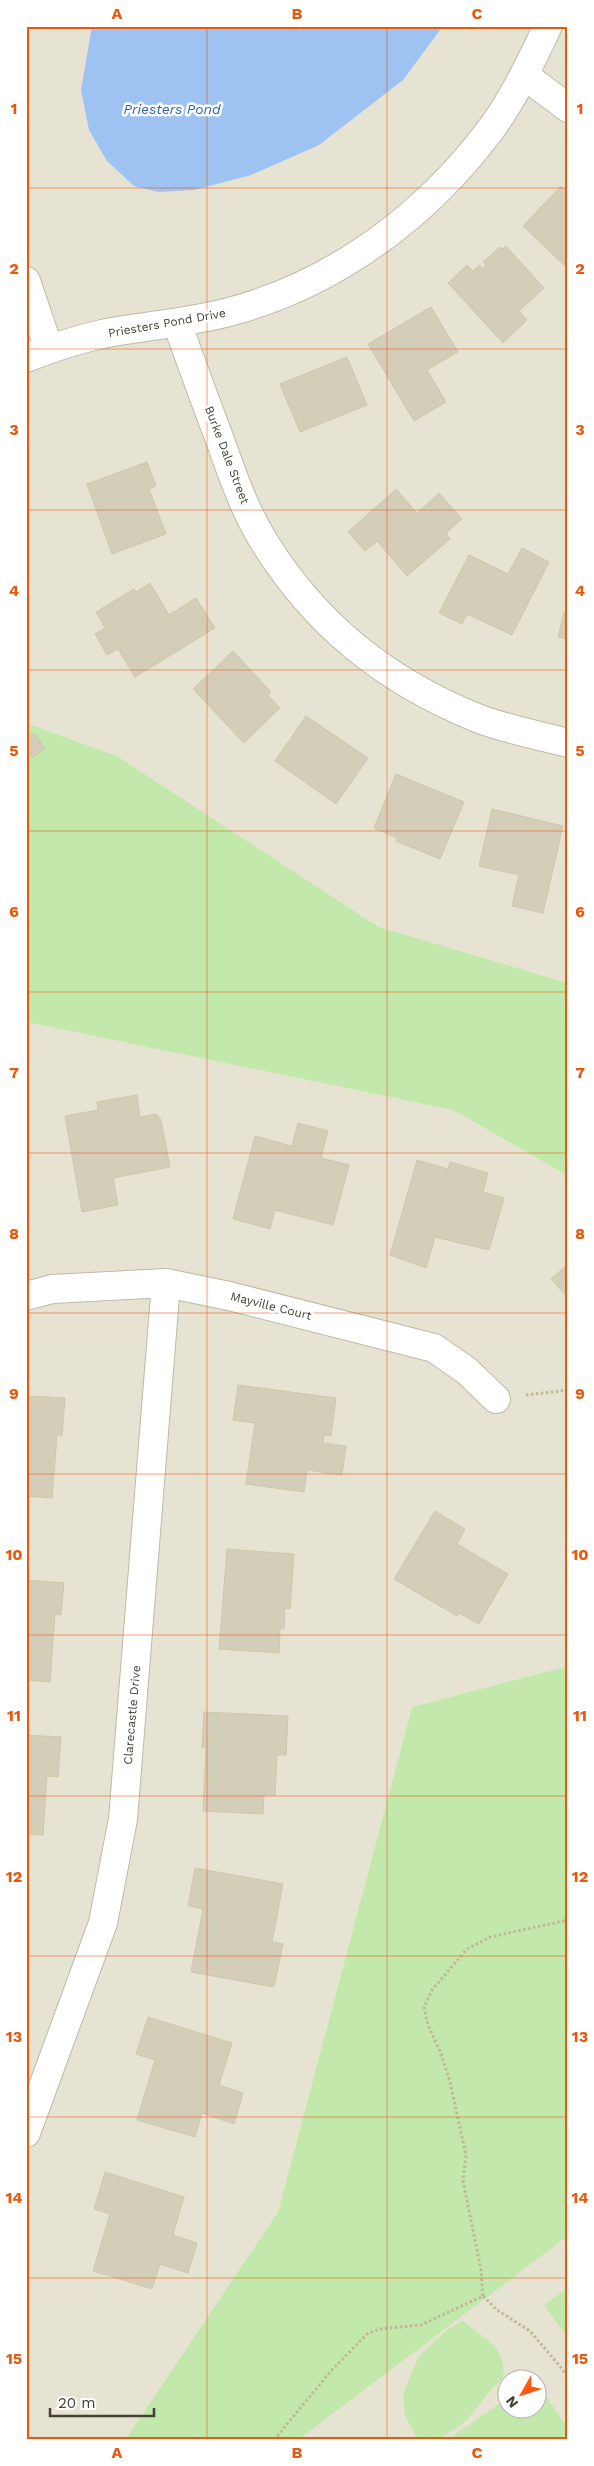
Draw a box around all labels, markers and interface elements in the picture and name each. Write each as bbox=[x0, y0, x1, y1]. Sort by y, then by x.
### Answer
text: A bbox=[112, 4, 123, 23]
text: B bbox=[292, 4, 303, 23]
text: C bbox=[472, 4, 483, 23]
text: 1 bbox=[11, 99, 17, 118]
text: 1 bbox=[577, 99, 583, 118]
water label: Priesters Pond bbox=[123, 101, 221, 117]
text: 2 bbox=[9, 259, 19, 278]
text: 2 bbox=[575, 259, 585, 278]
street label: Priesters Pond Drive bbox=[107, 306, 227, 340]
street label: Burke Dale Street bbox=[202, 404, 252, 506]
text: 3 bbox=[9, 420, 19, 439]
text: 3 bbox=[575, 420, 585, 439]
text: 4 bbox=[9, 581, 19, 600]
text: 4 bbox=[575, 581, 585, 600]
text: 5 bbox=[9, 741, 19, 760]
text: 5 bbox=[575, 741, 585, 760]
text: 6 bbox=[9, 902, 19, 921]
text: 6 bbox=[575, 902, 585, 921]
text: 7 bbox=[9, 1063, 19, 1082]
text: 7 bbox=[575, 1063, 585, 1082]
text: 8 bbox=[9, 1224, 19, 1243]
text: 8 bbox=[575, 1224, 585, 1243]
street label: Mayville Court bbox=[229, 1289, 313, 1323]
text: 9 bbox=[9, 1384, 19, 1403]
text: 9 bbox=[575, 1384, 585, 1403]
text: 10 bbox=[5, 1545, 23, 1564]
text: 10 bbox=[571, 1545, 589, 1564]
street label: Clarecastle Drive bbox=[121, 1665, 143, 1765]
text: 11 bbox=[7, 1706, 21, 1725]
text: 11 bbox=[573, 1706, 587, 1725]
text: 12 bbox=[6, 1867, 22, 1886]
text: 12 bbox=[572, 1867, 588, 1886]
text: 13 bbox=[6, 2027, 22, 2046]
text: 13 bbox=[572, 2027, 588, 2046]
text: 14 bbox=[5, 2188, 23, 2207]
text: 14 bbox=[571, 2188, 589, 2207]
text: 15 bbox=[6, 2349, 22, 2368]
text: 15 bbox=[572, 2349, 588, 2368]
north arrow bbox=[496, 2368, 546, 2418]
scale bar bbox=[50, 2386, 154, 2418]
text: N bbox=[502, 2393, 521, 2411]
text: 20 m bbox=[58, 2394, 96, 2412]
text: A bbox=[112, 2443, 123, 2462]
text: B bbox=[292, 2443, 303, 2462]
text: C bbox=[472, 2443, 483, 2462]

